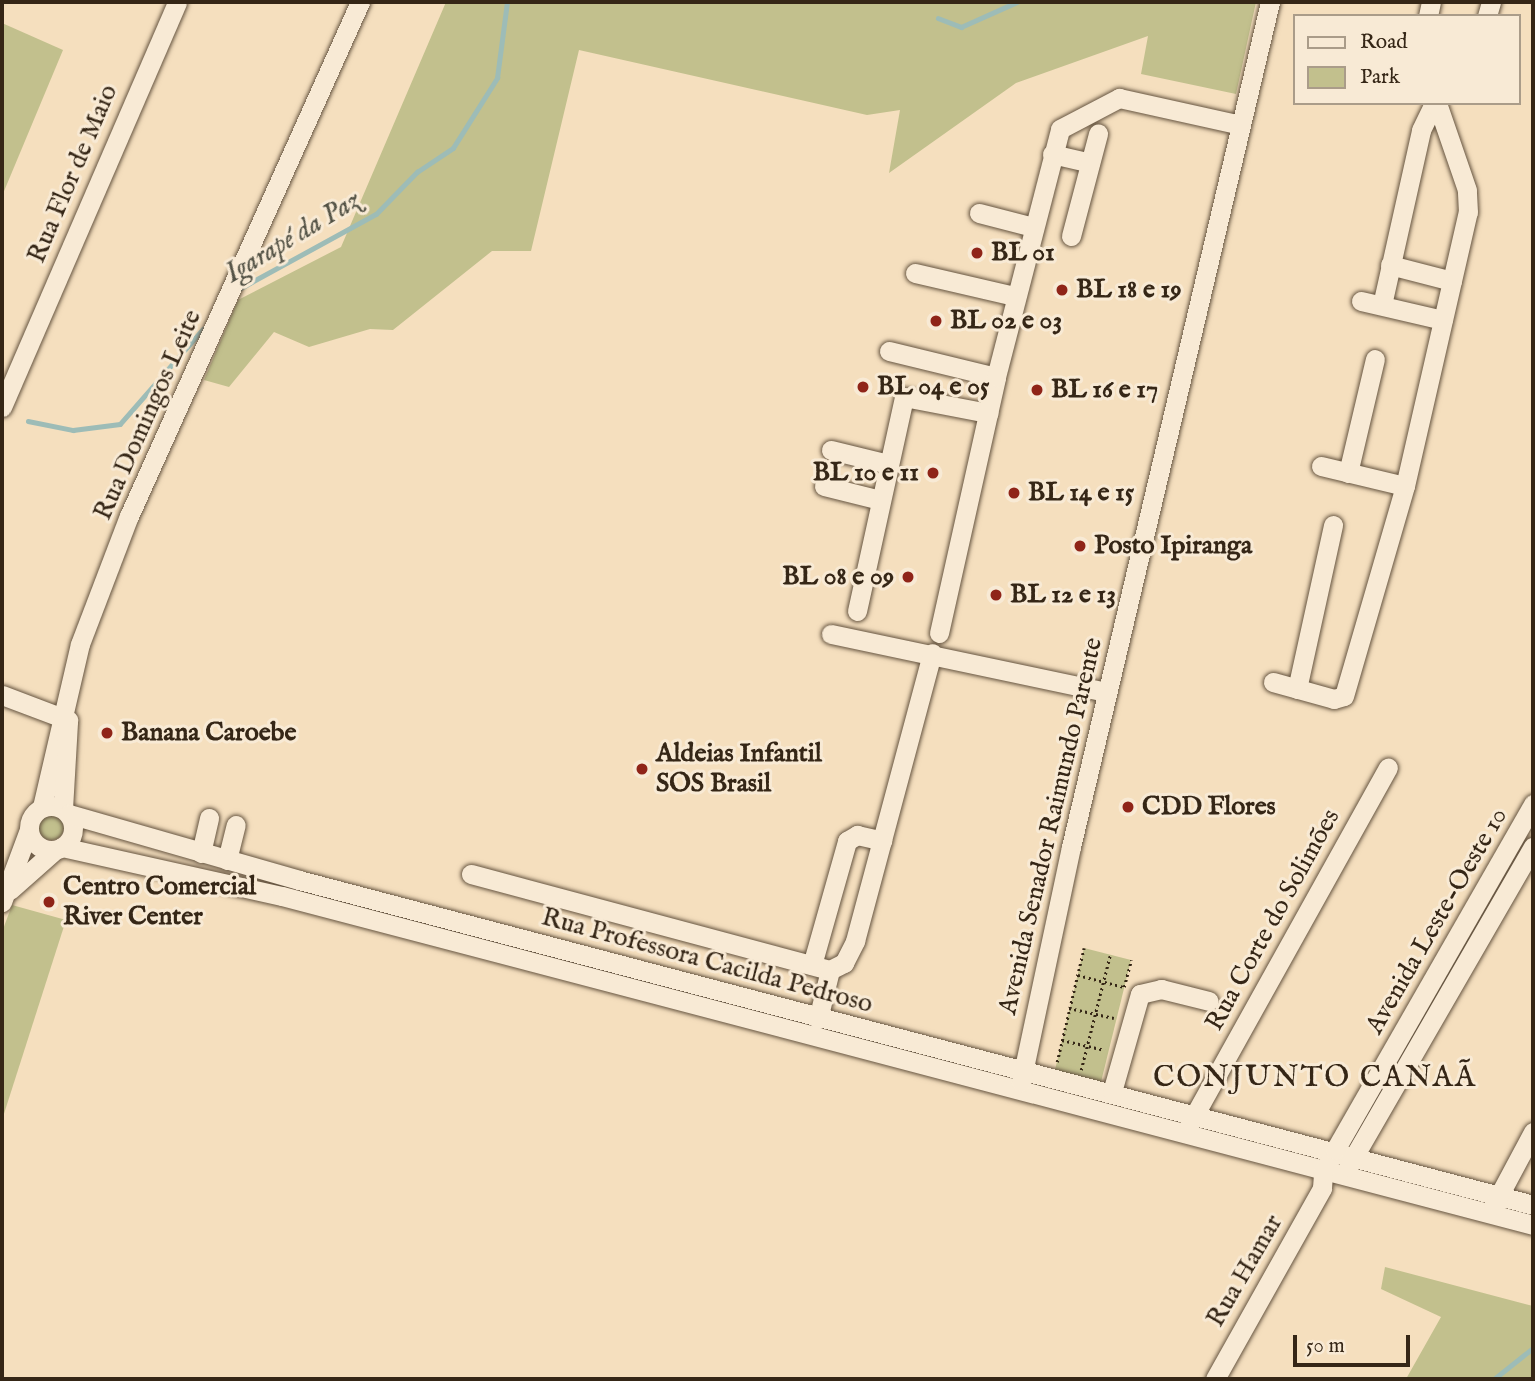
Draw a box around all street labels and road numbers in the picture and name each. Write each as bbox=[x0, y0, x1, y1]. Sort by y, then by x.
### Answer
street label: Rua Flor de Maio bbox=[21, 80, 125, 268]
street label: Rua Domingos Leite bbox=[88, 305, 208, 525]
street label: Avenida Senador Raimundo Parente bbox=[992, 634, 1110, 1018]
street label: Avenida Leste-Oeste 10 bbox=[1359, 802, 1515, 1040]
street label: Rua Corte do Solimões bbox=[1199, 804, 1347, 1036]
street label: Rua Professora Cacilda Pedroso bbox=[538, 902, 876, 1020]
street label: Rua Hamar bbox=[1200, 1209, 1290, 1333]

